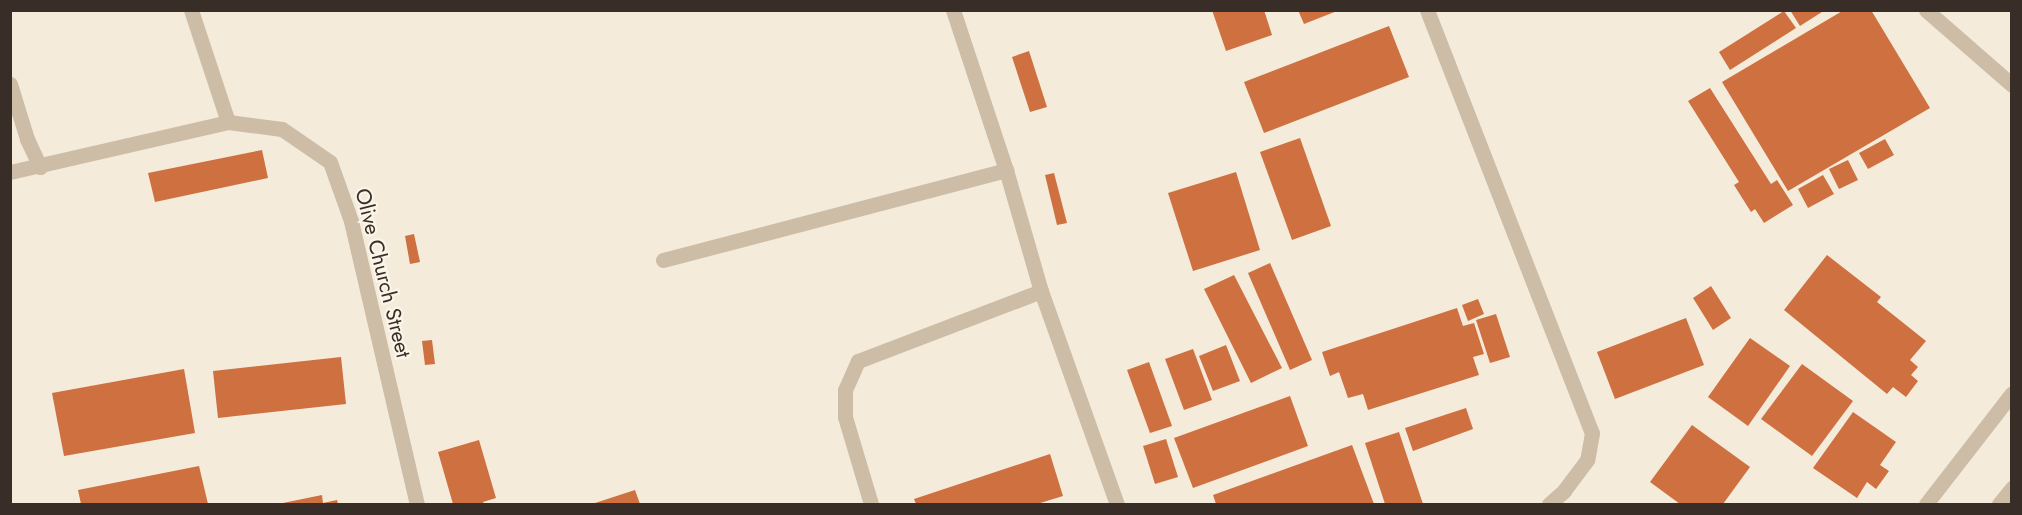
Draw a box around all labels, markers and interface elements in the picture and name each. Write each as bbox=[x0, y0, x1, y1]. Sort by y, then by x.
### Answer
street label: Olive Church Street bbox=[350, 186, 416, 360]

